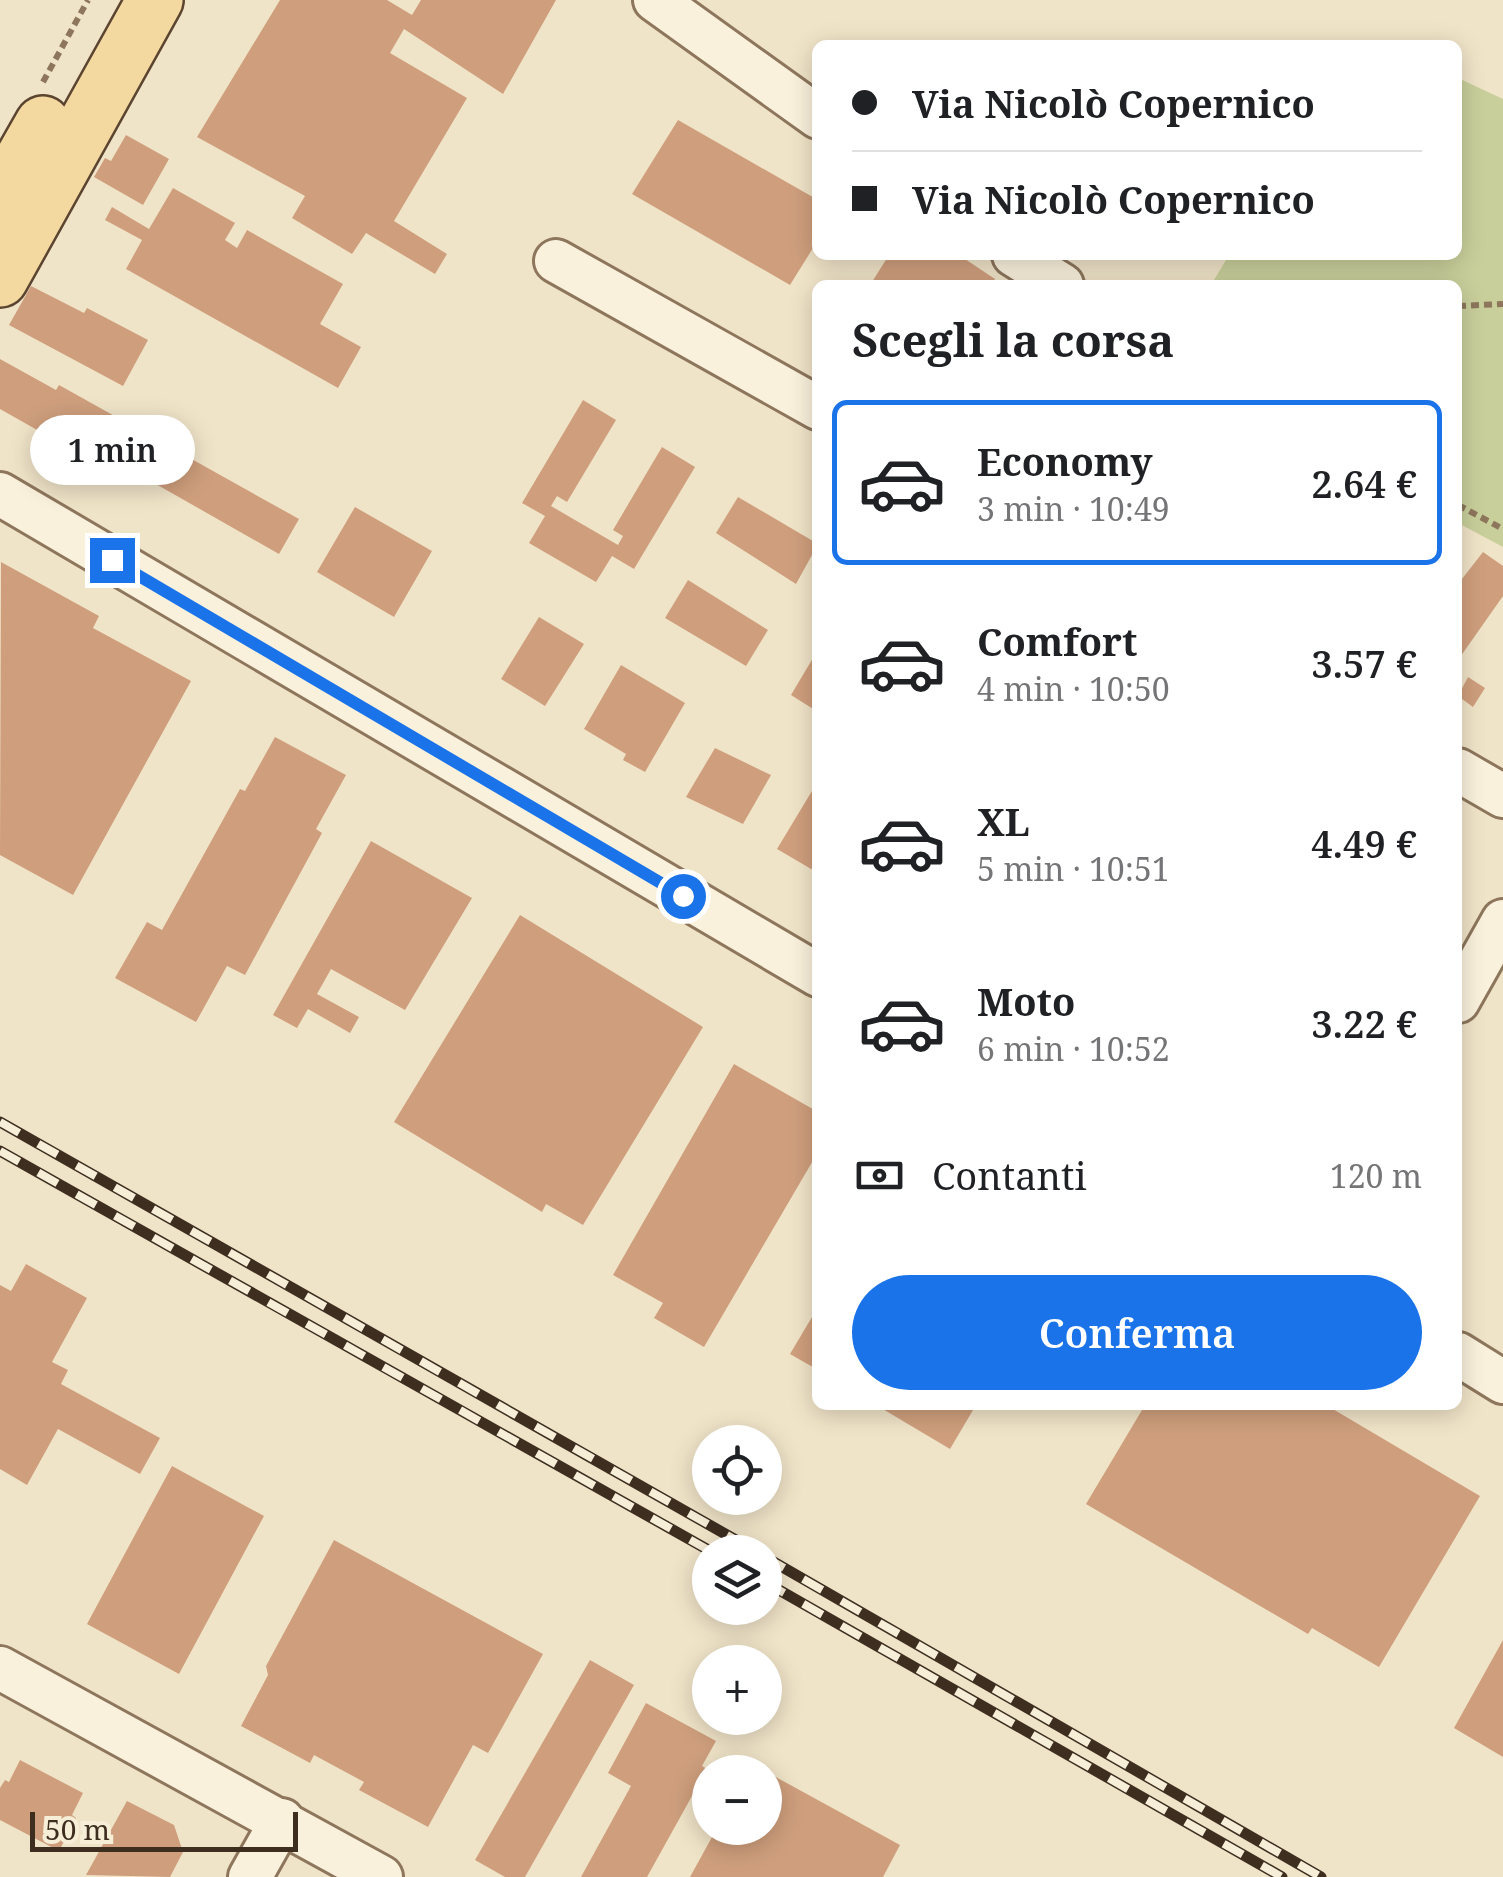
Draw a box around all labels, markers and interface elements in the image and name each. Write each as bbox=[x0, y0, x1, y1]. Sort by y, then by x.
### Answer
text: Via Nicolò Copernico bbox=[912, 77, 1315, 129]
text: Via Nicolò Copernico bbox=[912, 173, 1315, 225]
text: Scegli la corsa bbox=[852, 309, 1174, 370]
callout: 1 min bbox=[29, 415, 194, 485]
text: 1 min bbox=[68, 428, 157, 471]
text: Economy bbox=[977, 435, 1153, 487]
icon: car bbox=[857, 438, 947, 528]
text: 2.64 € bbox=[1311, 457, 1417, 509]
text: 3 min · 10:49 bbox=[977, 487, 1170, 530]
route end bbox=[90, 538, 135, 583]
text: Comfort bbox=[977, 615, 1137, 667]
icon: car bbox=[857, 618, 947, 708]
text: 3.57 € bbox=[1311, 637, 1417, 689]
text: 4 min · 10:50 bbox=[977, 667, 1170, 710]
text: XL bbox=[977, 795, 1030, 847]
icon: car bbox=[857, 798, 947, 888]
text: 4.49 € bbox=[1311, 817, 1417, 869]
text: 5 min · 10:51 bbox=[977, 847, 1170, 890]
route start bbox=[661, 874, 706, 919]
text: Moto bbox=[977, 975, 1075, 1027]
icon: car bbox=[857, 978, 947, 1068]
text: 3.22 € bbox=[1311, 997, 1417, 1049]
text: 6 min · 10:52 bbox=[977, 1027, 1170, 1070]
icon: cash bbox=[852, 1148, 907, 1203]
text: Contanti bbox=[932, 1149, 1087, 1201]
text: 120 m bbox=[1330, 1154, 1422, 1197]
button: Conferma bbox=[852, 1275, 1422, 1390]
map controls bbox=[692, 1425, 782, 1845]
button: locate bbox=[692, 1425, 782, 1515]
button: layers bbox=[692, 1535, 782, 1625]
button: + bbox=[692, 1645, 782, 1735]
button: − bbox=[692, 1755, 782, 1845]
scale bar bbox=[30, 1807, 298, 1852]
text: 50 m bbox=[45, 1810, 110, 1848]

